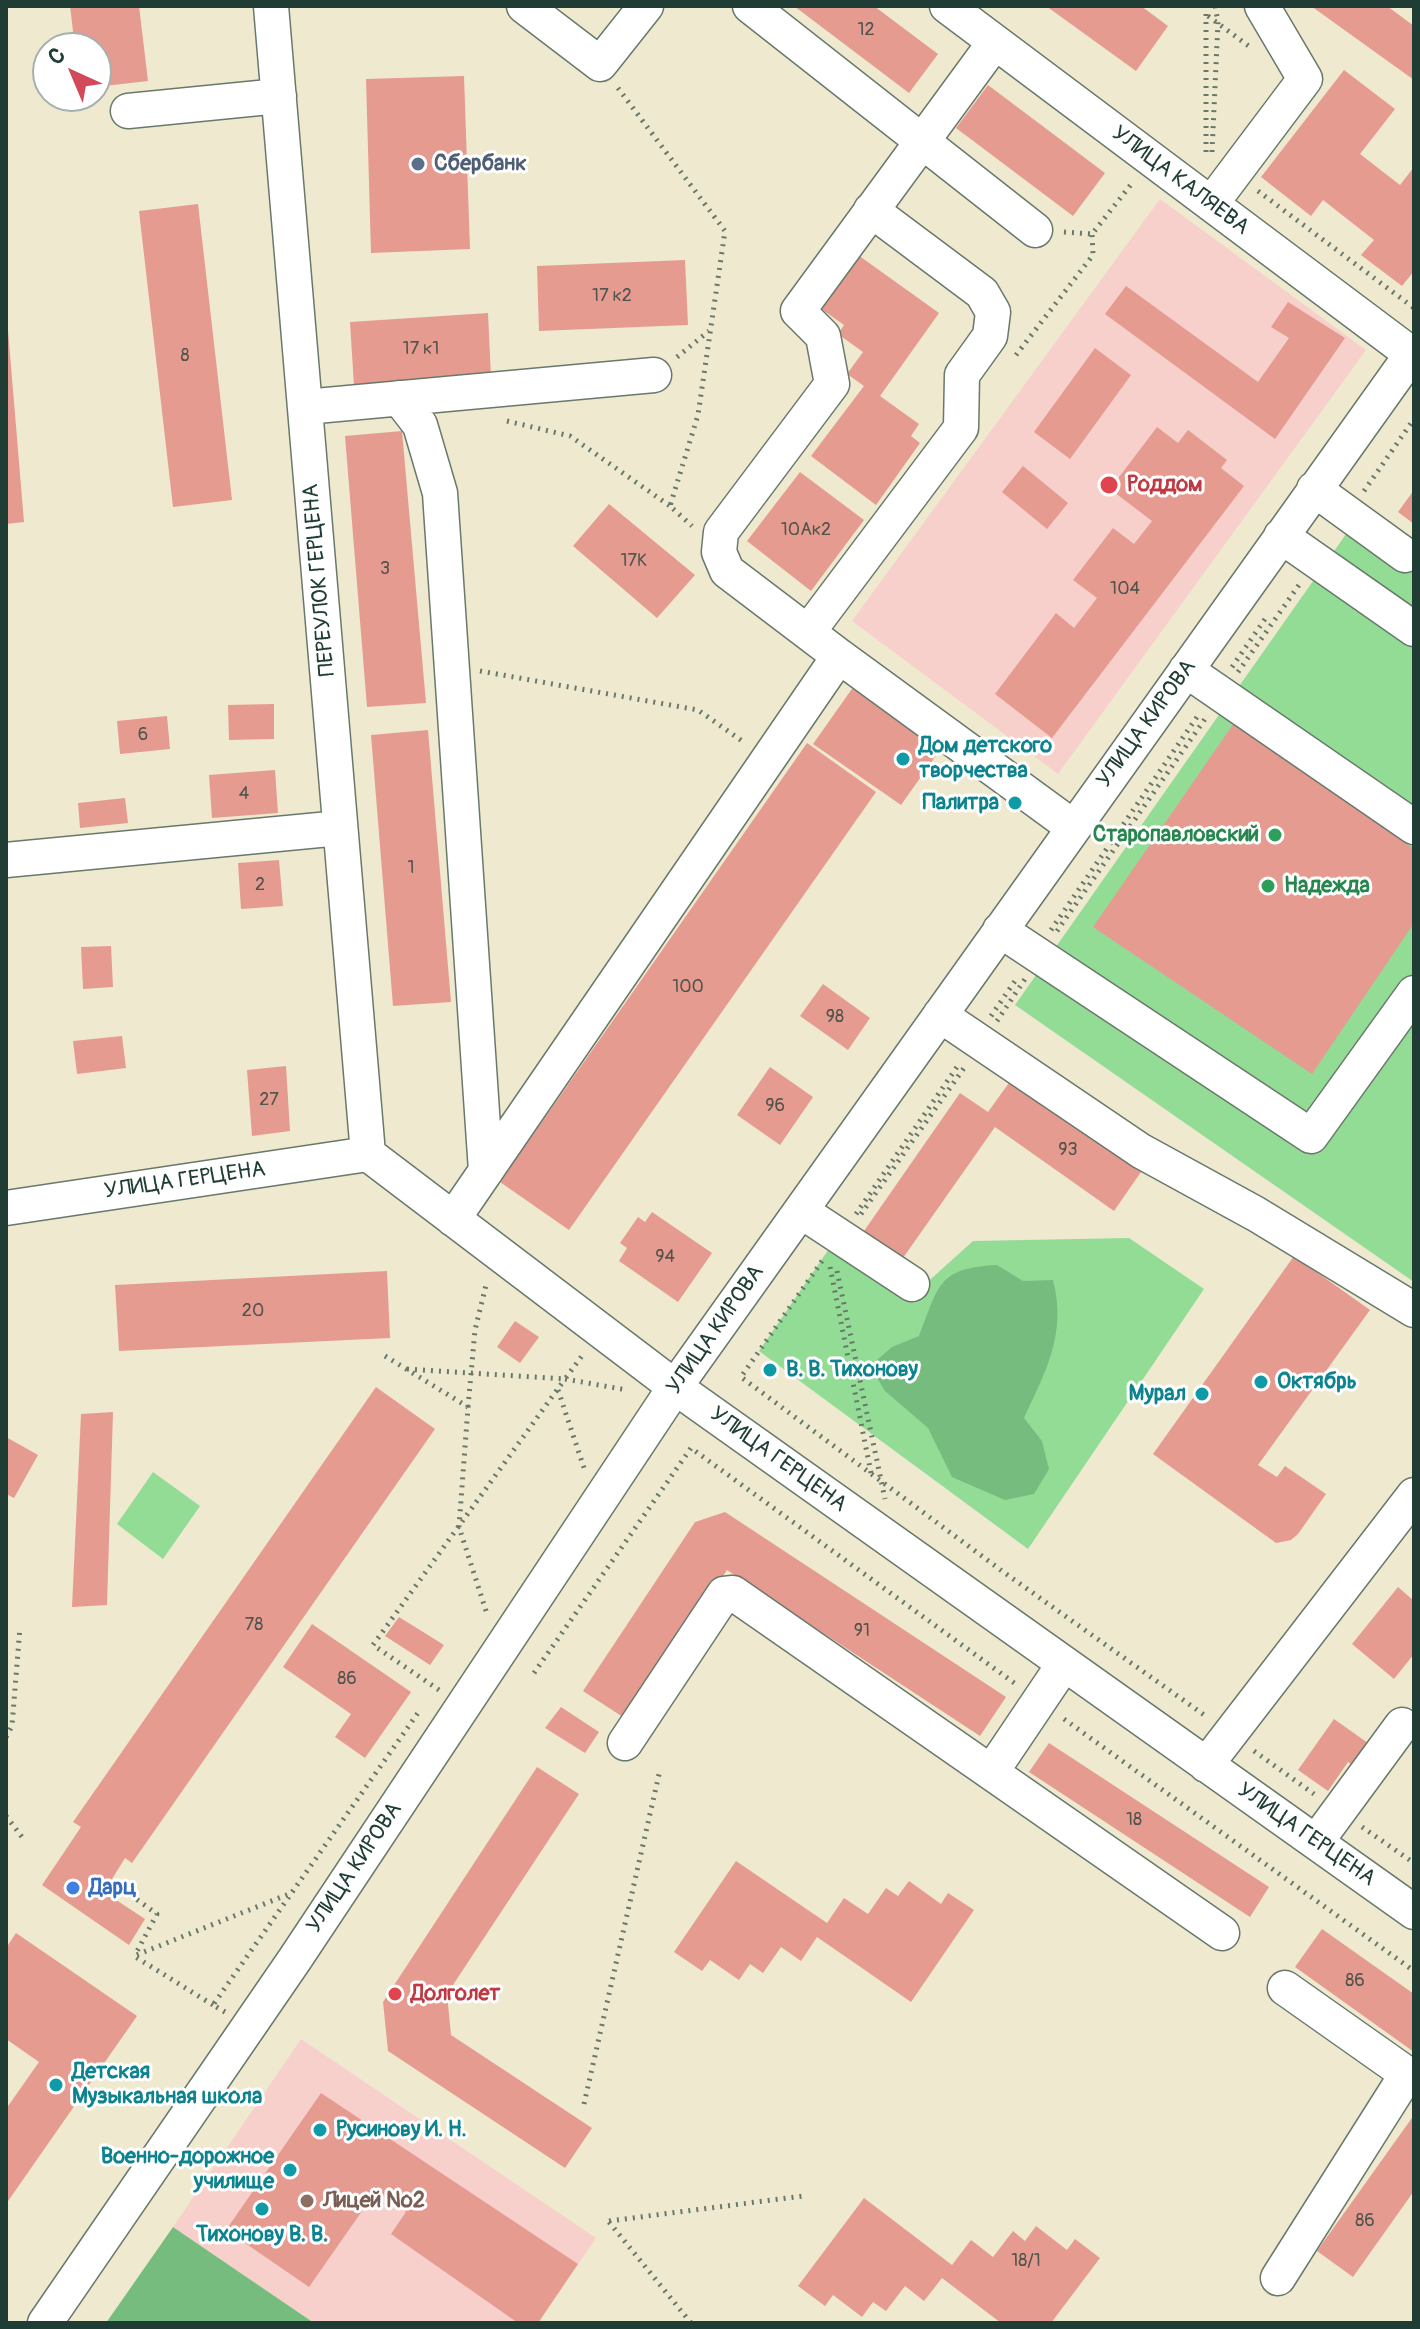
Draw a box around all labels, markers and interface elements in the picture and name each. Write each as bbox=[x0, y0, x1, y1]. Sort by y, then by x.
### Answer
house number: 12 bbox=[857, 19, 875, 41]
north arrow bbox=[32, 32, 112, 112]
text: С bbox=[42, 41, 71, 71]
street label: УЛИЦА КАЛЯЕВА bbox=[1106, 121, 1254, 241]
place label: Сбербанк bbox=[434, 151, 527, 177]
marker: Сбербанк bbox=[409, 155, 427, 173]
house number: 17 к2 bbox=[592, 285, 632, 307]
house number: 17 к1 bbox=[403, 338, 439, 360]
house number: 8 bbox=[180, 345, 190, 367]
place label: Роддом bbox=[1127, 472, 1202, 498]
marker: Роддом bbox=[1098, 474, 1120, 496]
street label: ПЕРЕУЛОК ГЕРЦЕНА bbox=[298, 483, 342, 677]
house number: 10Ак2 bbox=[781, 519, 831, 541]
house number: 17К bbox=[621, 550, 647, 572]
house number: 3 bbox=[380, 558, 390, 580]
house number: 104 bbox=[1110, 578, 1140, 600]
street label: УЛИЦА КИРОВА bbox=[1092, 655, 1202, 793]
house number: 6 bbox=[138, 724, 148, 746]
place label: Дом детского творчества bbox=[919, 733, 1052, 784]
marker: Дом детского творчества bbox=[894, 750, 912, 768]
house number: 4 bbox=[239, 783, 249, 805]
place label: Палитра bbox=[923, 790, 999, 816]
marker: Палитра bbox=[1006, 794, 1024, 812]
place label: Старопавловский bbox=[1093, 822, 1259, 848]
marker: Старопавловский bbox=[1266, 826, 1284, 844]
house number: 1 bbox=[407, 857, 415, 879]
place label: Надежда bbox=[1284, 873, 1370, 899]
house number: 2 bbox=[255, 874, 265, 896]
marker: Надежда bbox=[1259, 877, 1277, 895]
house number: 100 bbox=[672, 976, 704, 998]
house number: 98 bbox=[826, 1006, 844, 1028]
house number: 27 bbox=[259, 1089, 279, 1111]
house number: 96 bbox=[765, 1095, 785, 1117]
house number: 93 bbox=[1058, 1139, 1078, 1161]
street label: УЛИЦА ГЕРЦЕНА bbox=[103, 1157, 267, 1205]
house number: 94 bbox=[655, 1246, 675, 1268]
street label: УЛИЦА КИРОВА bbox=[662, 1260, 770, 1400]
house number: 20 bbox=[242, 1300, 264, 1322]
place label: В. В. Тихонову bbox=[786, 1357, 918, 1383]
marker: В. В. Тихонову bbox=[761, 1361, 779, 1379]
place label: Октябрь bbox=[1277, 1369, 1357, 1395]
marker: Октябрь bbox=[1252, 1373, 1270, 1391]
place label: Мурал bbox=[1129, 1381, 1186, 1407]
marker: Мурал bbox=[1193, 1385, 1211, 1403]
street label: УЛИЦА ГЕРЦЕНА bbox=[705, 1402, 851, 1518]
house number: 78 bbox=[245, 1614, 263, 1636]
house number: 91 bbox=[854, 1620, 870, 1642]
house number: 86 bbox=[337, 1668, 357, 1690]
street label: УЛИЦА ГЕРЦЕНА bbox=[1232, 1778, 1380, 1892]
street label: УЛИЦА КИРОВА bbox=[302, 1798, 408, 1938]
house number: 18 bbox=[1126, 1809, 1142, 1831]
place label: Дарц bbox=[89, 1875, 137, 1901]
marker: Дарц bbox=[64, 1879, 82, 1897]
house number: 86 bbox=[1345, 1970, 1365, 1992]
place label: Долголет bbox=[411, 1981, 500, 2007]
marker: Долголет bbox=[386, 1985, 404, 2003]
place label: Детская Музыкальная школа bbox=[72, 2059, 262, 2110]
marker: Детская Музыкальная школа bbox=[47, 2076, 65, 2094]
place label: Русинову И. Н. bbox=[336, 2117, 467, 2143]
marker: Русинову И. Н. bbox=[311, 2121, 329, 2139]
place label: Военно-дорожное училище bbox=[101, 2144, 274, 2196]
marker: Военно-дорожное училище bbox=[281, 2161, 299, 2179]
place label: Лицей №2 bbox=[323, 2188, 425, 2214]
marker: Лицей №2 bbox=[298, 2192, 316, 2210]
marker: Тихонову В. В. bbox=[253, 2200, 271, 2218]
house number: 86 bbox=[1355, 2210, 1375, 2232]
place label: Тихонову В. В. bbox=[196, 2222, 328, 2248]
house number: 18/1 bbox=[1011, 2250, 1041, 2272]

